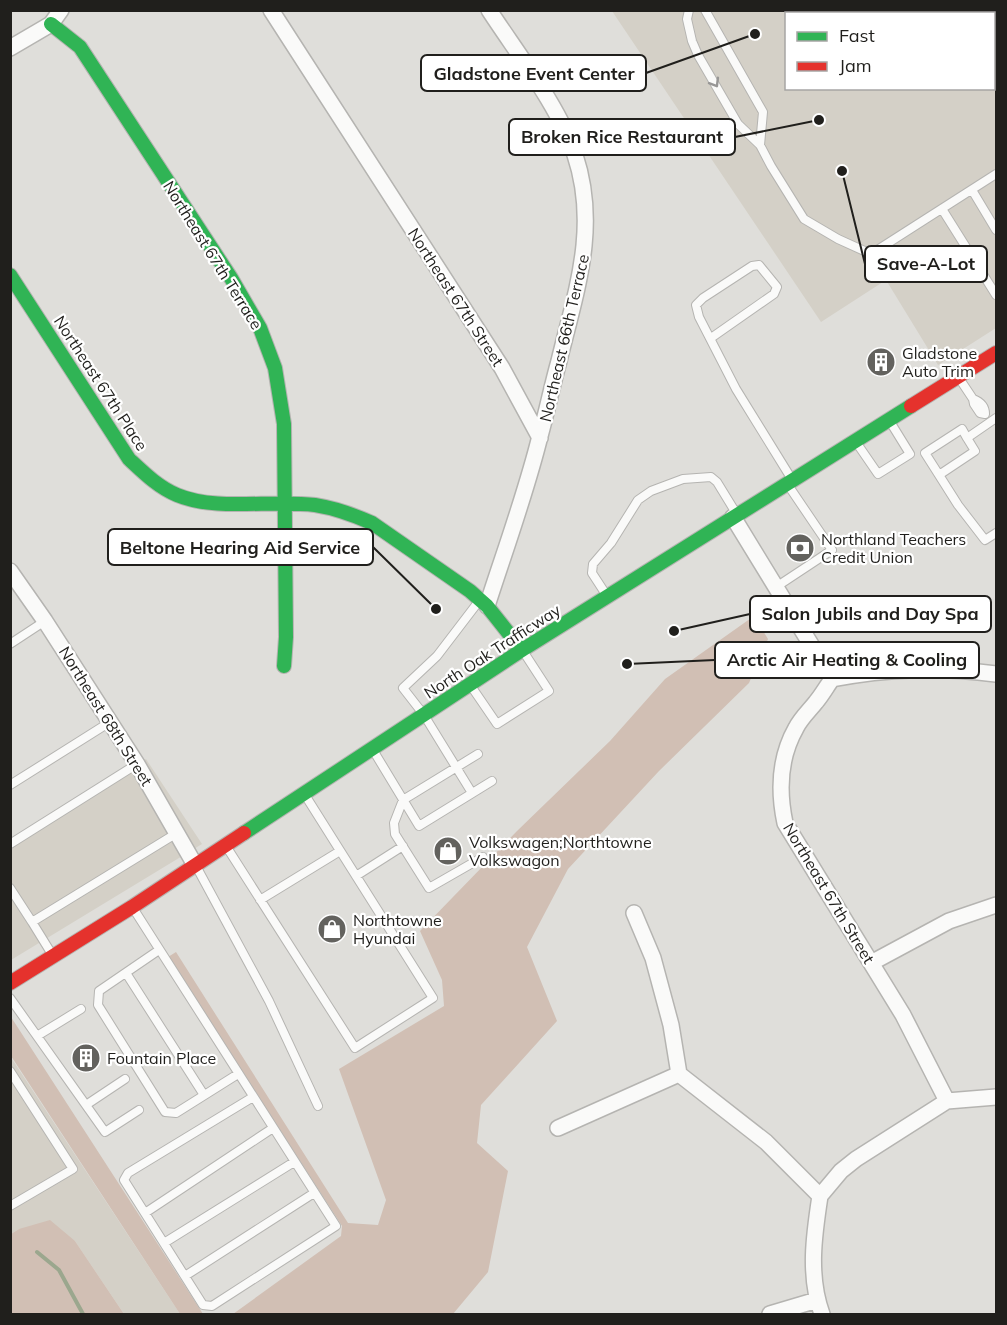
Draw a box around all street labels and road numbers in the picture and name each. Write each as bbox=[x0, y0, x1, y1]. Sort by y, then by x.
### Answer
street label: Northeast 67th Terrace bbox=[159, 177, 267, 333]
street label: Northeast 67th Street bbox=[404, 224, 508, 370]
street label: Northeast 66th Terrace bbox=[535, 252, 593, 424]
street label: Northeast 67th Place bbox=[50, 312, 152, 454]
street label: North Oak Trafficway bbox=[420, 599, 564, 703]
street label: Northeast 68th Street bbox=[55, 642, 157, 790]
street label: Northeast 67th Street bbox=[779, 819, 879, 967]

